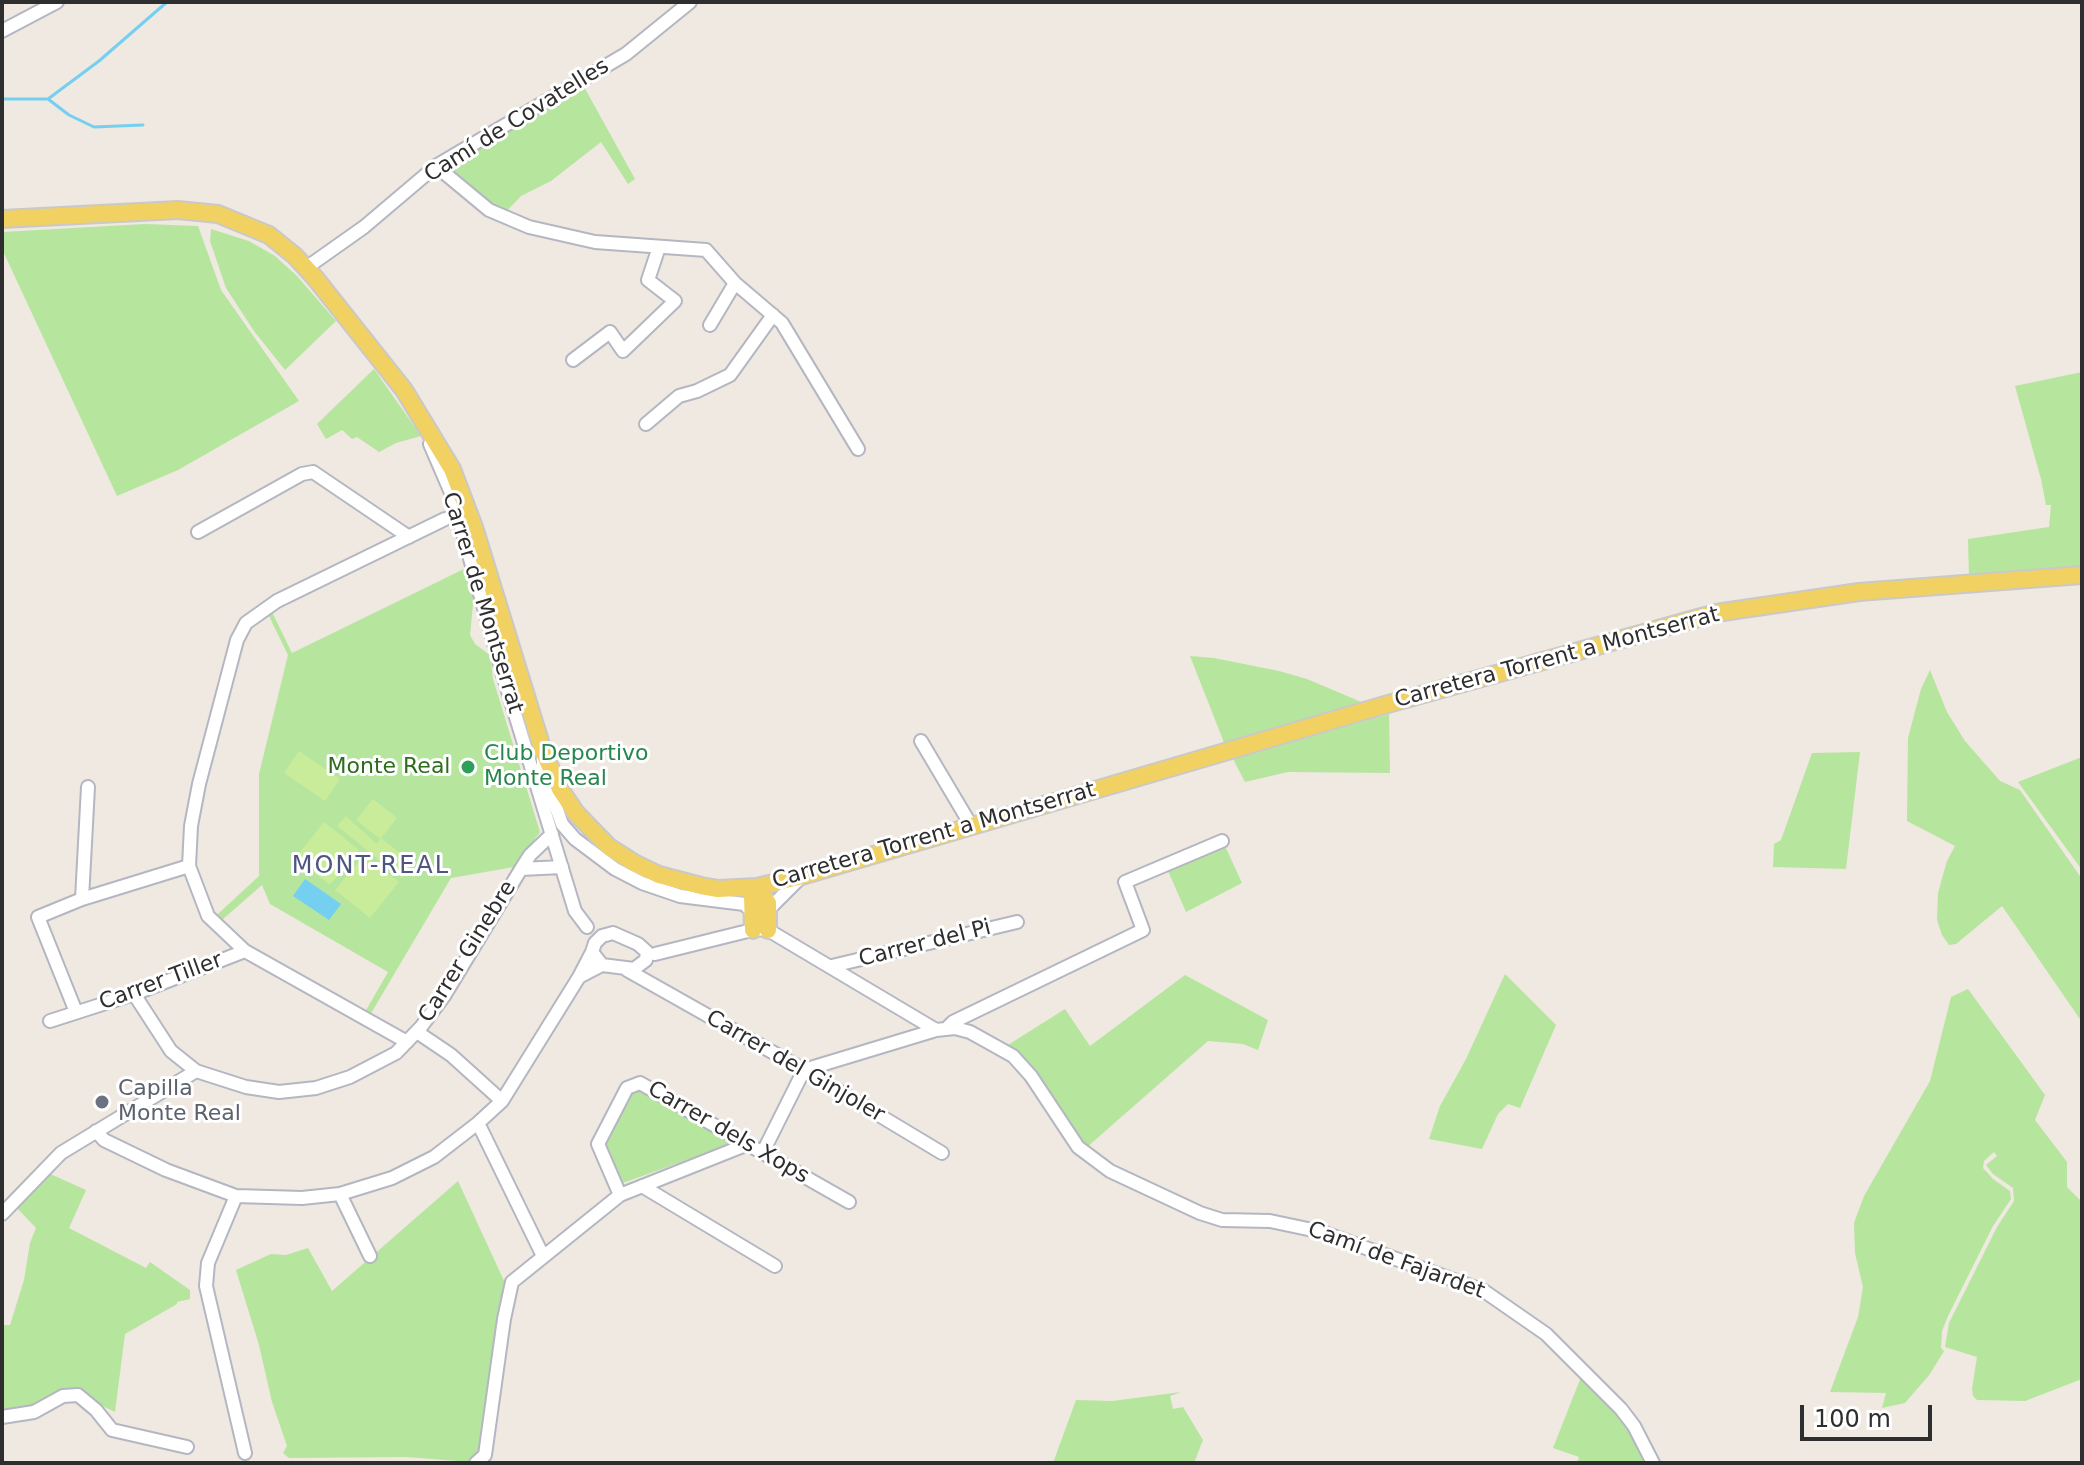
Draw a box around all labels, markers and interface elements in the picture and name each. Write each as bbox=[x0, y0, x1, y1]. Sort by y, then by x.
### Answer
street label: Camí de Covatelles bbox=[420, 53, 614, 189]
street label: Carrer de Montserrat bbox=[436, 489, 528, 717]
street label: Carretera Torrent a Montserrat bbox=[1392, 602, 1722, 714]
place label: Club Deportivo Monte Real bbox=[484, 741, 649, 792]
park label: Monte Real bbox=[328, 754, 450, 780]
marker: Club Deportivo Monte Real bbox=[459, 758, 477, 776]
street label: Carretera Torrent a Montserrat bbox=[769, 777, 1099, 895]
district label: MONT-REAL bbox=[292, 853, 450, 881]
street label: Carrer Ginebre bbox=[414, 876, 522, 1028]
street label: Carrer del Pi bbox=[856, 915, 994, 973]
street label: Carrer Tiller bbox=[96, 947, 226, 1017]
street label: Carrer del Ginjoler bbox=[701, 1005, 889, 1129]
place label: Capilla Monte Real bbox=[118, 1076, 241, 1128]
street label: Carrer dels Xops bbox=[643, 1076, 813, 1190]
marker: Capilla Monte Real bbox=[93, 1093, 111, 1111]
street label: Camí de Fajardet bbox=[1304, 1217, 1488, 1305]
scale bar bbox=[1804, 1389, 1936, 1439]
text: 100 m bbox=[1814, 1405, 1891, 1433]

